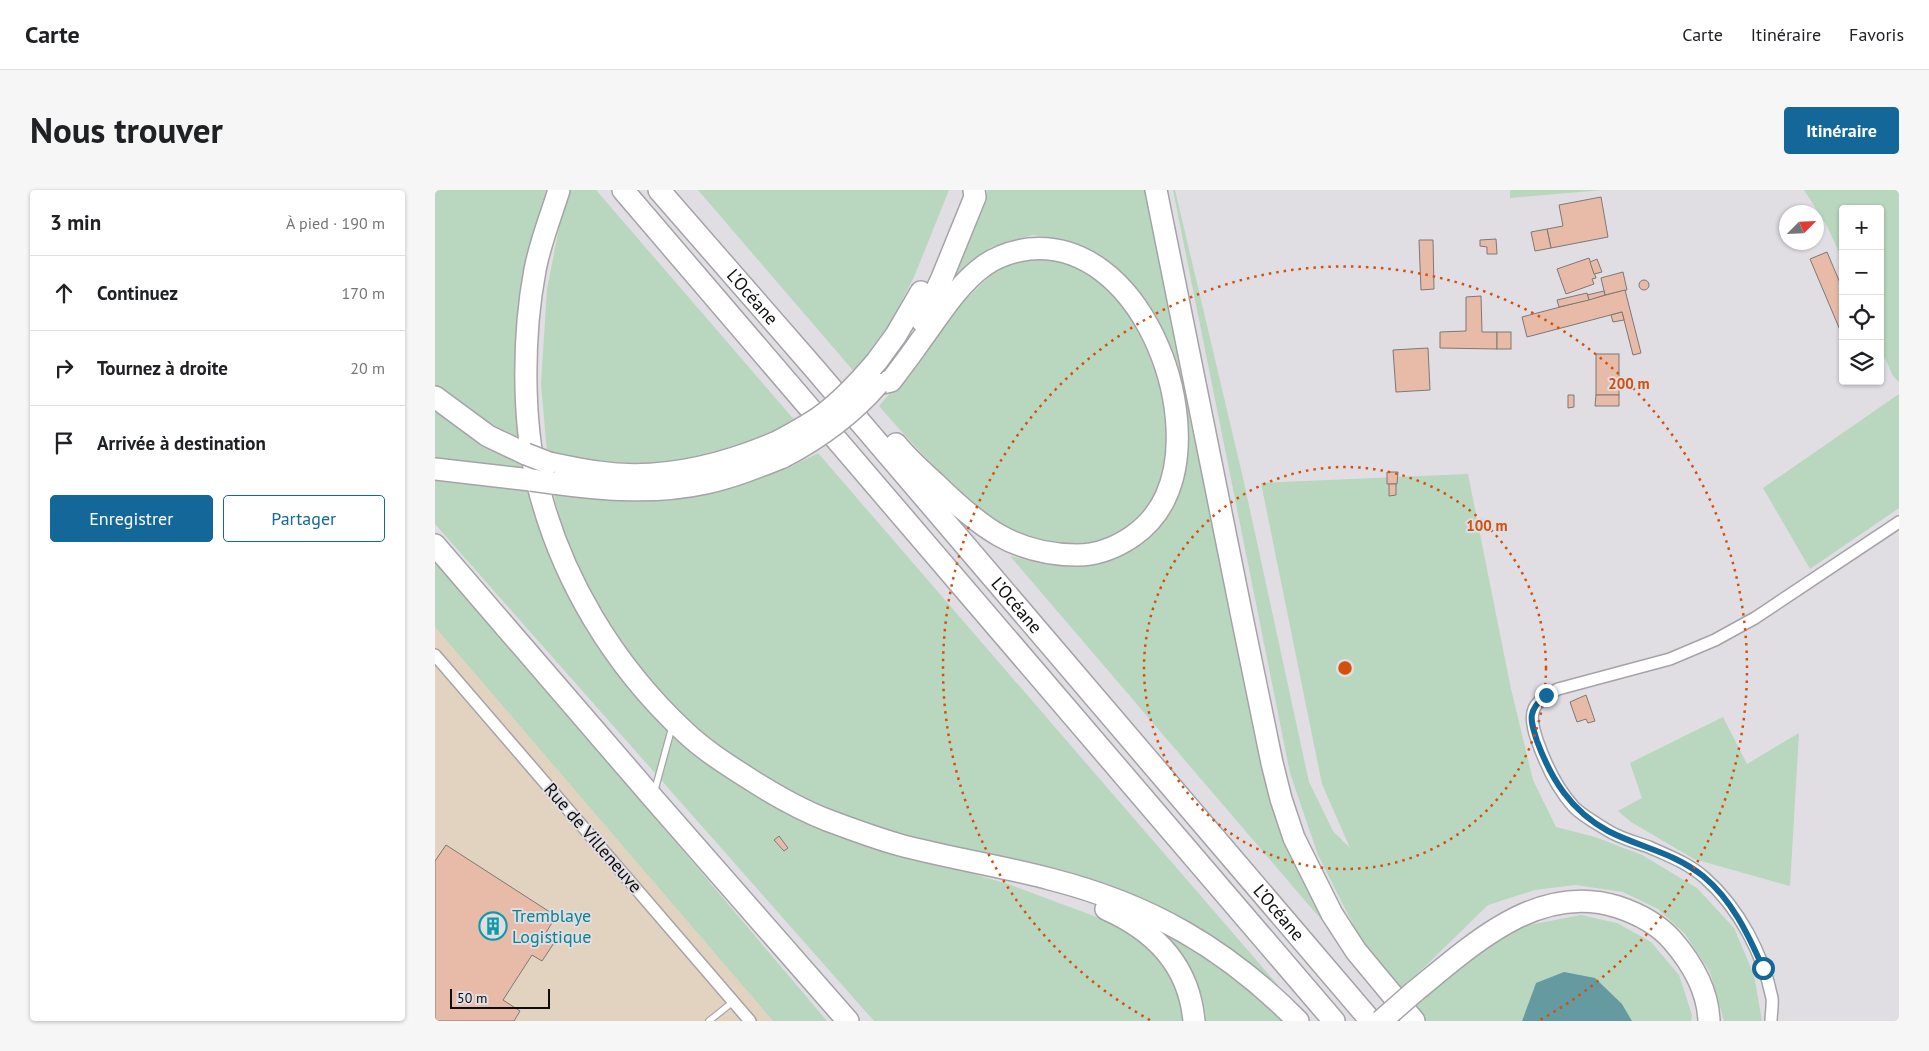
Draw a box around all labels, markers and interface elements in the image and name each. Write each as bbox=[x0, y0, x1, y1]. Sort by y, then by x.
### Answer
text: Carte bbox=[25, 19, 80, 50]
text: Carte bbox=[1682, 23, 1723, 46]
text: Itinéraire bbox=[1751, 23, 1821, 46]
text: Favoris bbox=[1849, 23, 1904, 46]
text: Nous trouver bbox=[30, 107, 223, 153]
button: Itinéraire bbox=[1784, 107, 1899, 154]
north arrow bbox=[1779, 205, 1824, 250]
map controls bbox=[1839, 205, 1884, 385]
button: + bbox=[1839, 205, 1884, 250]
text: 3 min bbox=[50, 209, 101, 236]
text: À pied · 190 m bbox=[286, 213, 385, 233]
button: − bbox=[1839, 250, 1884, 295]
street label: L’Océane bbox=[722, 264, 783, 330]
icon: ahead bbox=[50, 279, 78, 307]
text: Continuez bbox=[97, 281, 178, 305]
text: 170 m bbox=[342, 283, 385, 303]
button: locate bbox=[1839, 295, 1884, 340]
button: layers bbox=[1839, 340, 1884, 385]
icon: right bbox=[50, 354, 78, 382]
text: Tournez à droite bbox=[97, 356, 228, 380]
text: 20 m bbox=[350, 358, 385, 378]
text: 200 m bbox=[1608, 374, 1650, 393]
icon: arrive bbox=[50, 429, 78, 457]
text: Arrivée à destination bbox=[97, 431, 266, 455]
button: Enregistrer bbox=[50, 495, 213, 542]
button: Partager bbox=[223, 495, 385, 542]
text: 100 m bbox=[1466, 516, 1508, 535]
street label: L’Océane bbox=[986, 572, 1047, 638]
centre of rings bbox=[1336, 659, 1354, 677]
route end bbox=[1535, 684, 1558, 707]
street label: Rue de Villeneuve bbox=[539, 778, 647, 897]
street label: L’Océane bbox=[1249, 879, 1310, 945]
place label: Tremblaye Logistique bbox=[512, 904, 591, 948]
building icon: Tremblaye Logistique bbox=[478, 911, 508, 941]
route start bbox=[1752, 957, 1775, 980]
scale bar bbox=[450, 986, 550, 1009]
text: 50 m bbox=[457, 989, 487, 1007]

